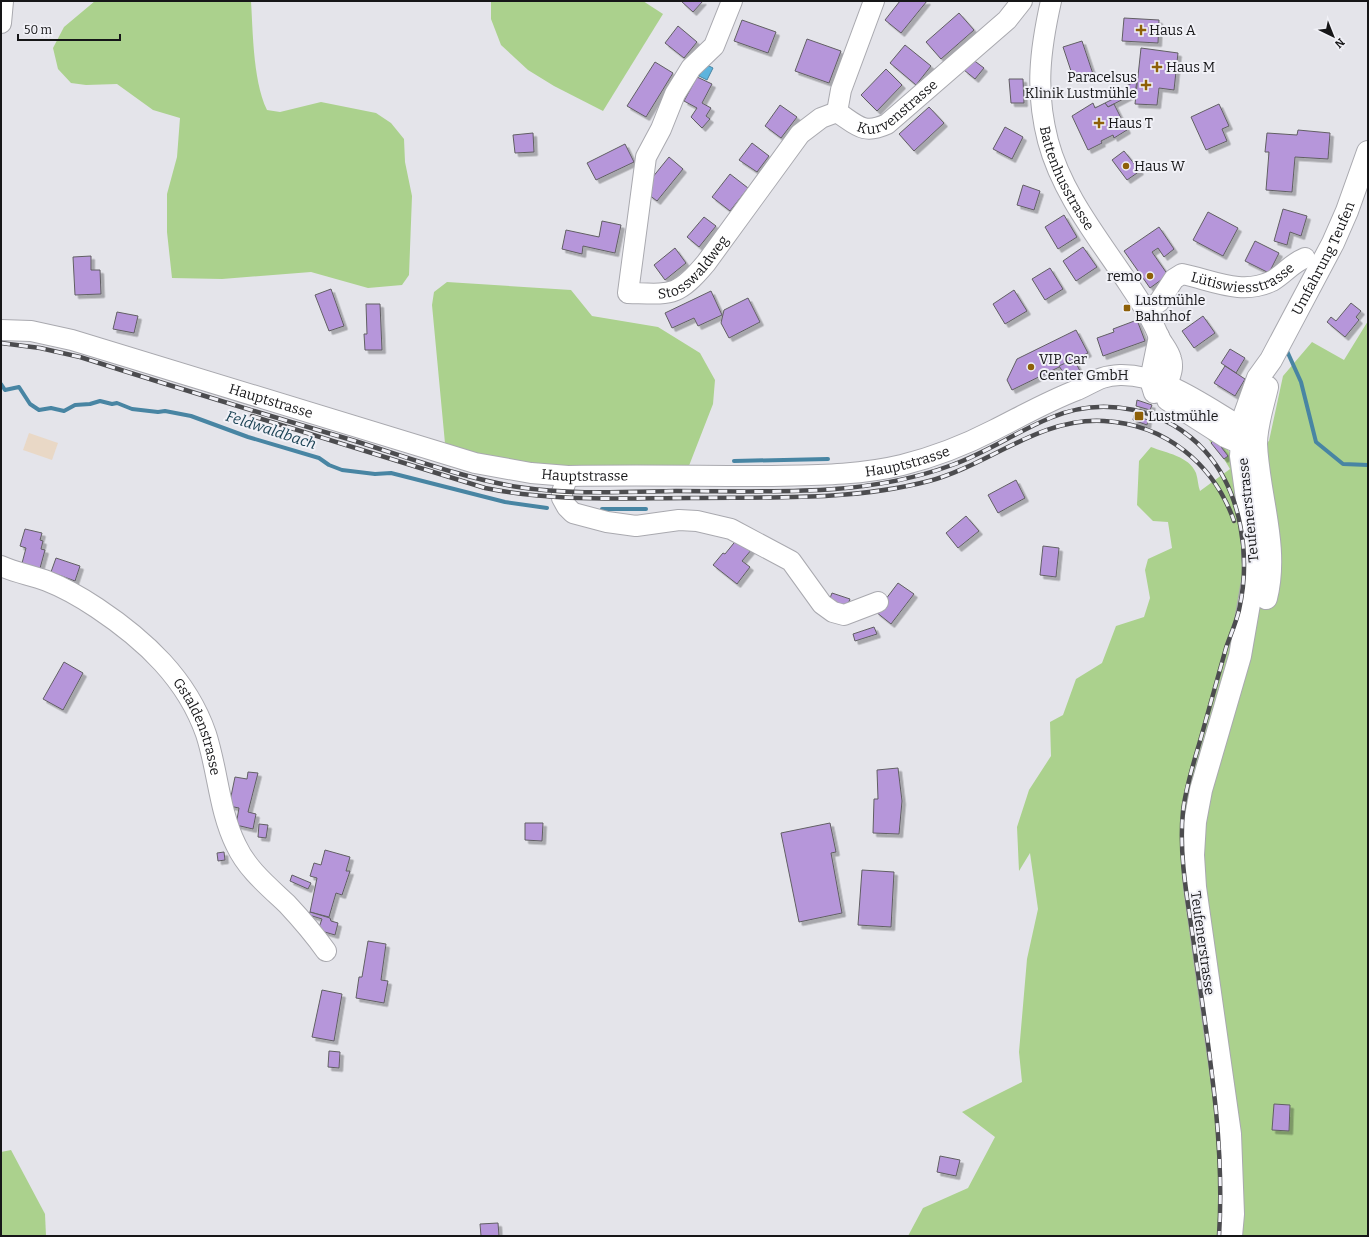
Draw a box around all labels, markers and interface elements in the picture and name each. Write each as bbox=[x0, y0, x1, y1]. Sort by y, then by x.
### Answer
scale bar bbox=[18, 16, 120, 42]
north arrow bbox=[1313, 16, 1353, 56]
place label: Haus A bbox=[1149, 22, 1196, 39]
text: 50 m bbox=[24, 23, 53, 37]
marker: Haus A bbox=[1136, 25, 1146, 35]
text: N bbox=[1332, 35, 1347, 51]
place label: Haus M bbox=[1166, 59, 1215, 76]
marker: Haus M bbox=[1151, 61, 1163, 73]
place label: Paracelsus Klinik Lustmühle bbox=[1025, 69, 1137, 102]
street label: Kurvenstrasse bbox=[855, 76, 941, 138]
marker: Paracelsus Klinik Lustmühle bbox=[1140, 79, 1152, 91]
place label: Haus T bbox=[1108, 115, 1153, 132]
marker: Haus T bbox=[1093, 117, 1105, 129]
street label: Battenhusstrasse bbox=[1036, 124, 1098, 234]
place label: Haus W bbox=[1134, 158, 1186, 175]
marker: Haus W bbox=[1121, 161, 1131, 171]
street label: Umfahrung Teufen bbox=[1288, 199, 1359, 318]
street label: Stosswaldweg bbox=[657, 232, 732, 303]
street label: Lütiswiesstrasse bbox=[1189, 259, 1298, 296]
place label: remo bbox=[1107, 268, 1142, 285]
marker: remo bbox=[1145, 271, 1155, 281]
place label: Lustmühle Bahnhof bbox=[1135, 292, 1205, 325]
marker: Lustmühle Bahnhof bbox=[1122, 303, 1132, 313]
place label: VIP Car Center GmbH bbox=[1039, 351, 1129, 384]
marker: VIP Car Center GmbH bbox=[1026, 362, 1036, 372]
street label: Hauptstrasse bbox=[227, 380, 315, 422]
water label: Feldwaldbach bbox=[224, 407, 319, 453]
place label: Lustmühle bbox=[1148, 408, 1218, 425]
marker: Lustmühle bbox=[1133, 410, 1145, 422]
street label: Hauptstrasse bbox=[864, 443, 952, 481]
street label: Teufenerstrasse bbox=[1235, 457, 1262, 563]
street label: Hauptstrasse bbox=[541, 466, 628, 485]
street label: Gstaldenstrasse bbox=[169, 675, 224, 777]
street label: Teufenerstrasse bbox=[1187, 890, 1218, 996]

